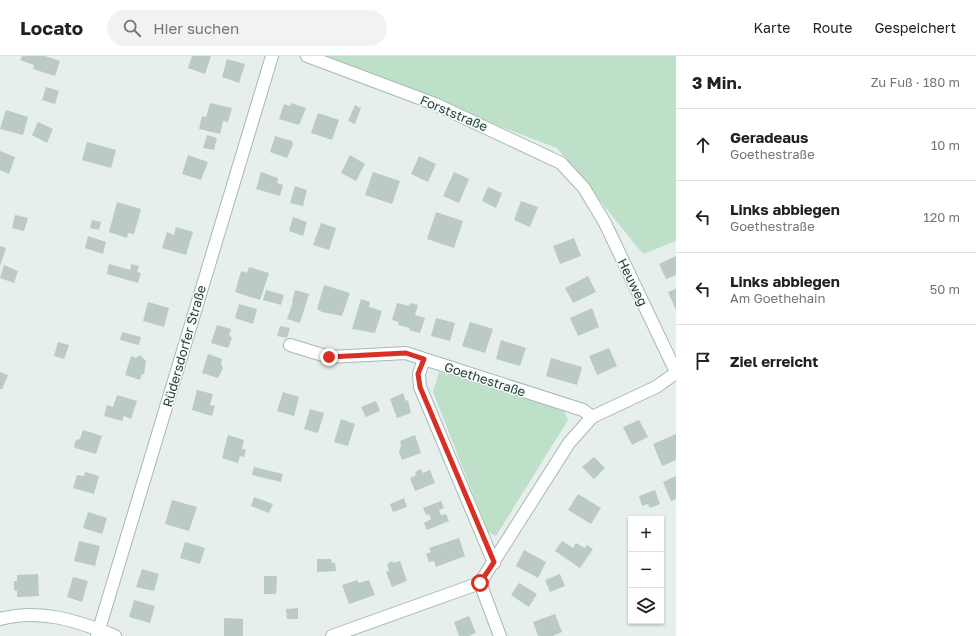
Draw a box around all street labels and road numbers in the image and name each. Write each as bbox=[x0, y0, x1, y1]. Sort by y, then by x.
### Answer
street label: Forststraße bbox=[418, 92, 490, 134]
street label: Heuweg bbox=[615, 255, 651, 309]
street label: Rüdersdorfer Straße bbox=[159, 283, 209, 409]
street label: Goethestraße bbox=[442, 358, 528, 400]

